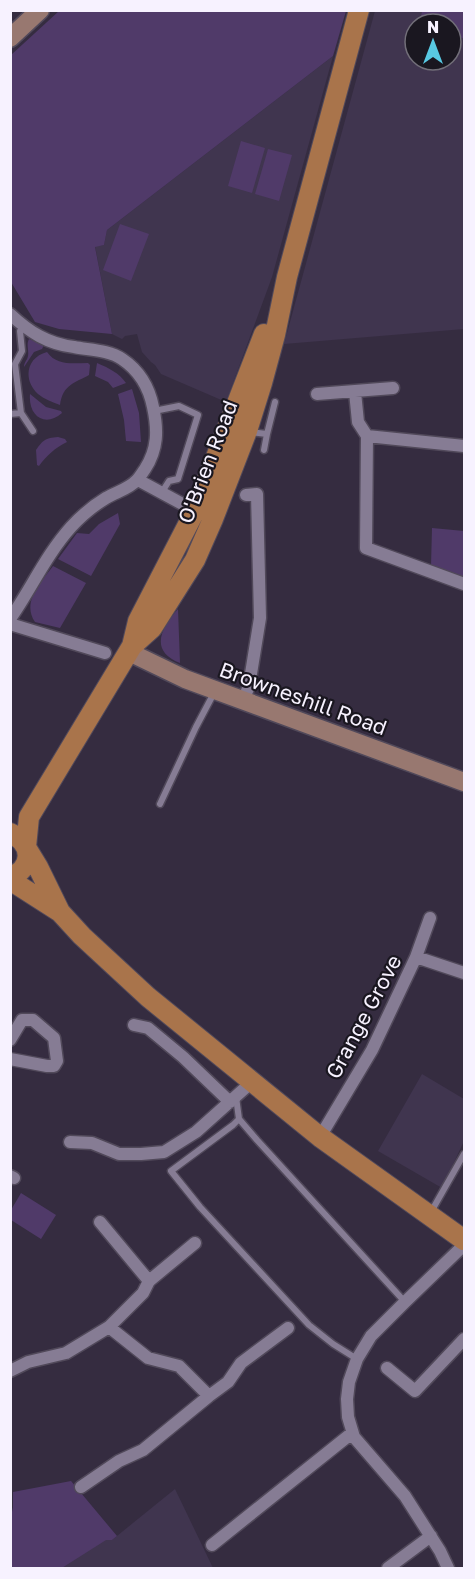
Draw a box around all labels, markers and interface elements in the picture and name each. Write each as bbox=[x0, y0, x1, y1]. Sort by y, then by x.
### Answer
north arrow bbox=[403, 12, 463, 72]
text: N bbox=[427, 17, 439, 37]
street label: O'Brien Road bbox=[172, 396, 242, 527]
street label: Browneshill Road bbox=[216, 656, 391, 740]
street label: Grange Grove bbox=[320, 950, 407, 1083]

